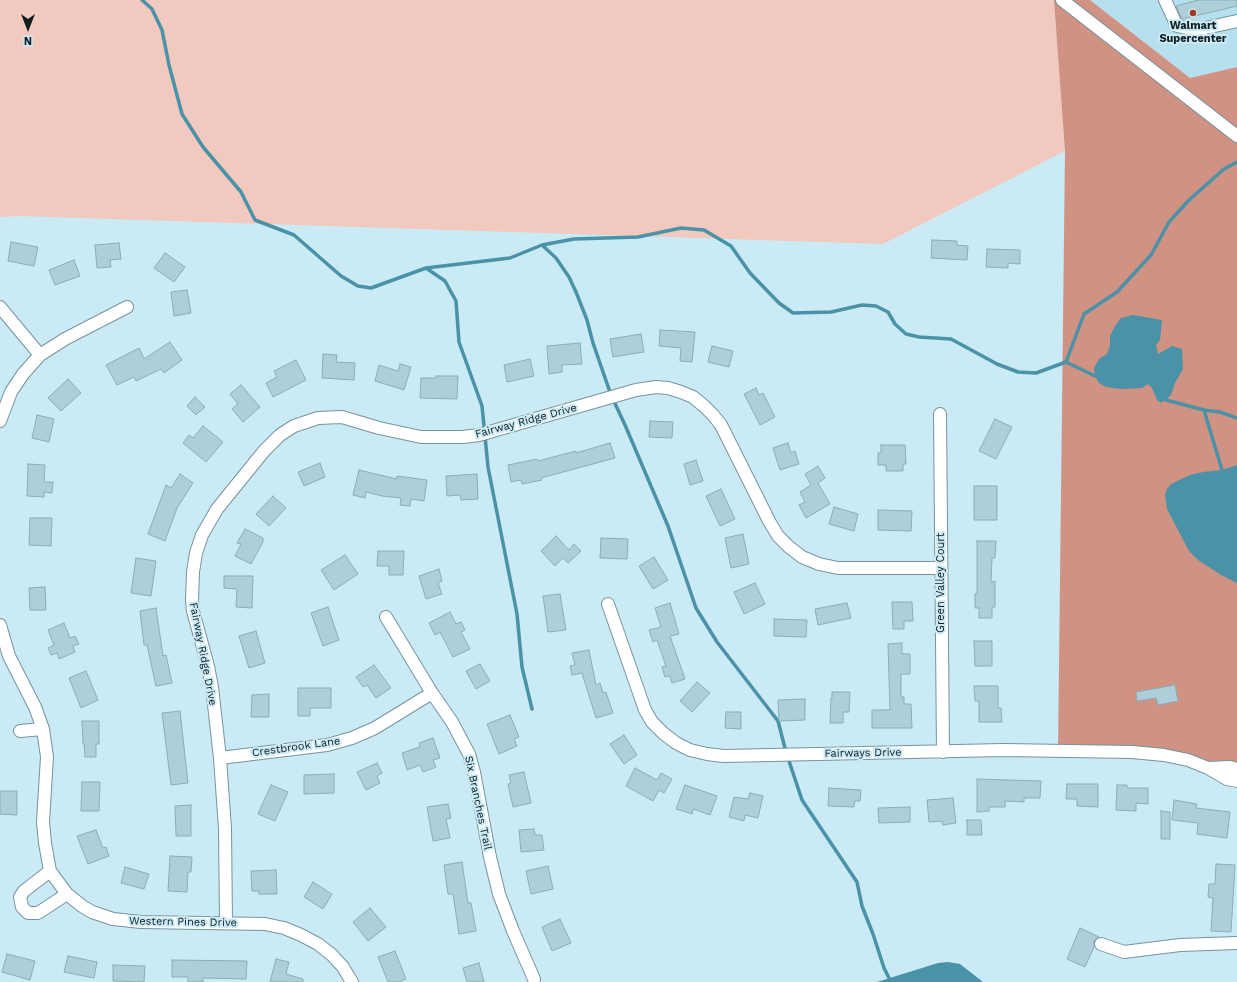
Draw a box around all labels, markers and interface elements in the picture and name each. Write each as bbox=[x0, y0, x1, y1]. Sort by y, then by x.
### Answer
north arrow bbox=[8, 8, 48, 48]
marker: Walmart Supercenter bbox=[1188, 8, 1198, 18]
place label: Walmart Supercenter bbox=[1159, 19, 1227, 45]
text: N bbox=[24, 34, 32, 47]
street label: Fairway Ridge Drive bbox=[474, 401, 578, 441]
street label: Green Valley Court bbox=[934, 533, 948, 633]
street label: Fairway Ridge Drive bbox=[187, 601, 219, 707]
street label: Crestbrook Lane bbox=[251, 734, 341, 760]
street label: Fairways Drive bbox=[824, 746, 902, 760]
street label: Six Branches Trail bbox=[462, 755, 494, 851]
street label: Western Pines Drive bbox=[129, 914, 237, 930]

